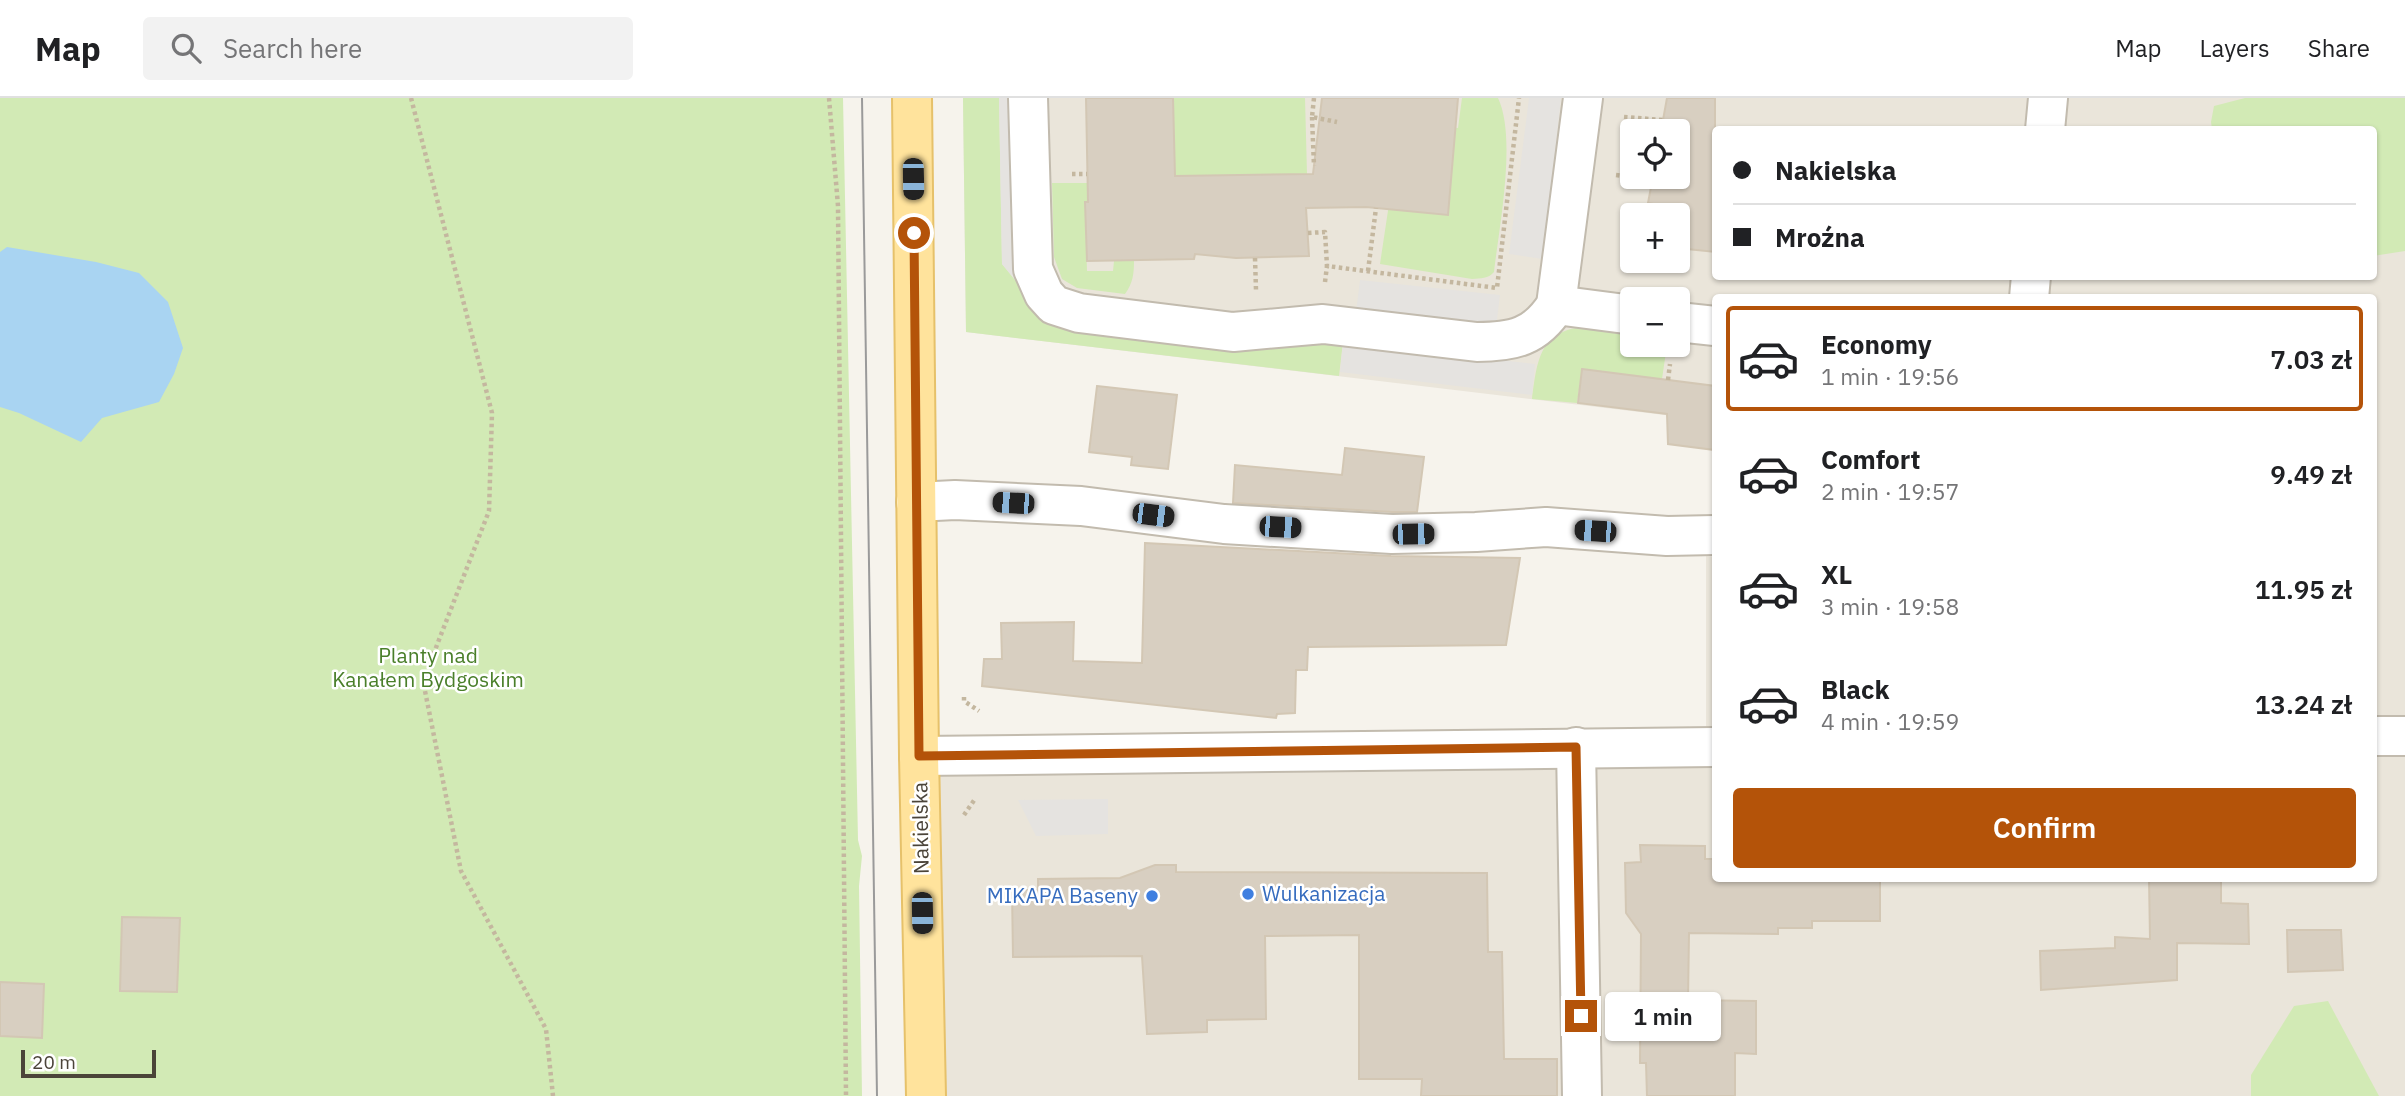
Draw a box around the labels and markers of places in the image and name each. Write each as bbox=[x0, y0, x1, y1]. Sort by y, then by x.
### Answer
place label: Wulkanizacja bbox=[1262, 879, 1386, 907]
place label: MIKAPA Baseny bbox=[987, 881, 1139, 909]
marker: Wulkanizacja bbox=[1240, 886, 1256, 902]
marker: MIKAPA Baseny bbox=[1144, 888, 1160, 904]

